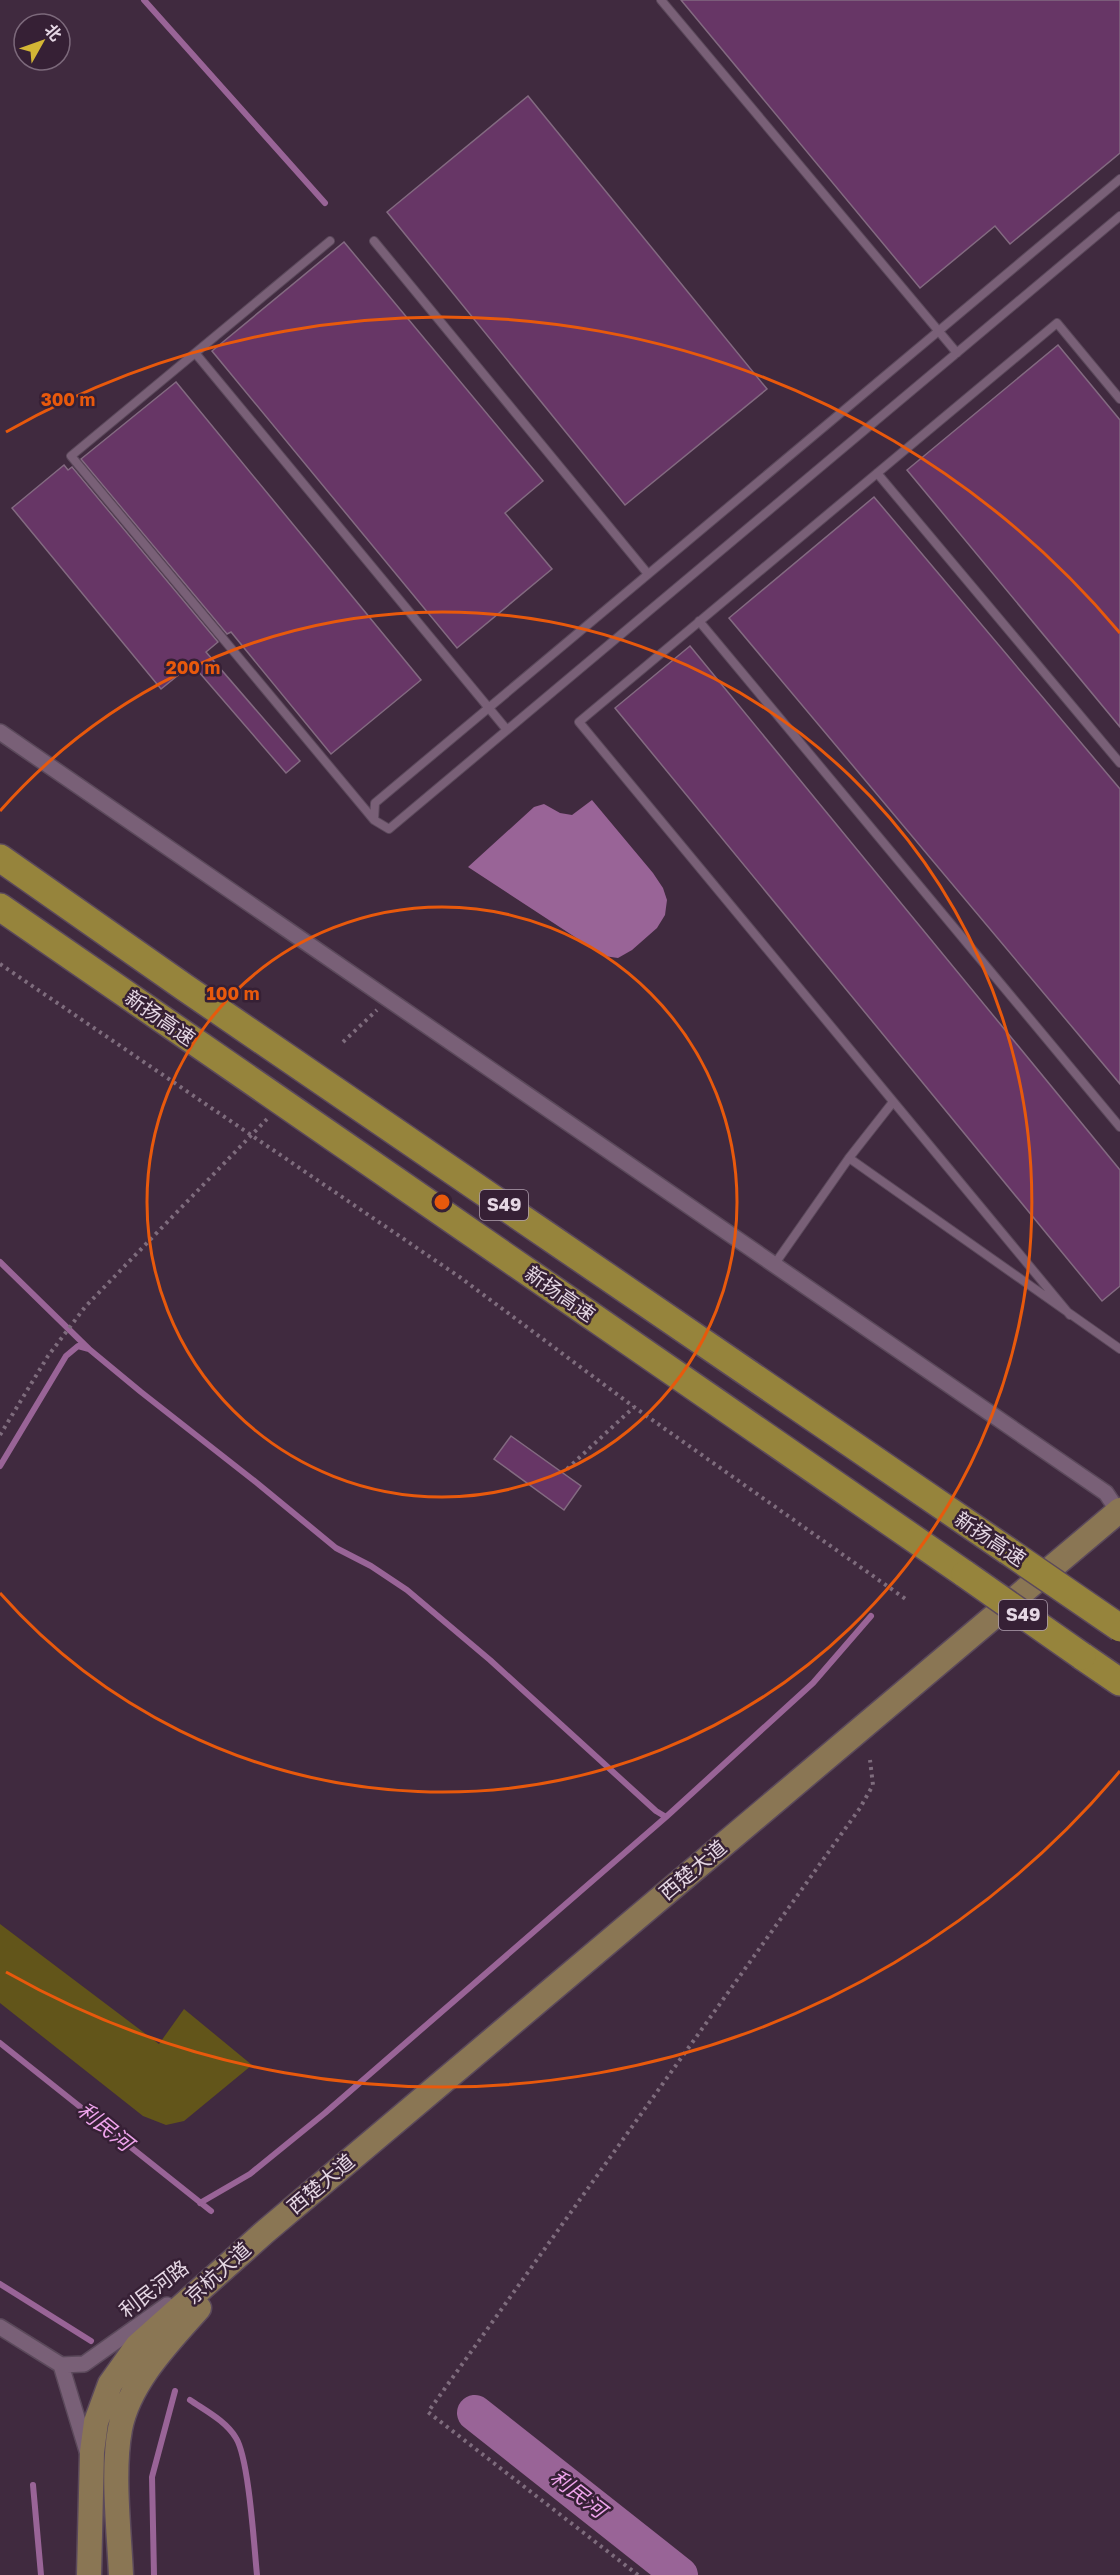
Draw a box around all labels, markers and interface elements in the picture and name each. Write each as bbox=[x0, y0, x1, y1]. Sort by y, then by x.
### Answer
north arrow bbox=[12, 12, 72, 72]
text: 北 bbox=[41, 20, 66, 45]
text: 300 m bbox=[41, 388, 95, 410]
text: 200 m bbox=[166, 656, 220, 678]
text: 100 m bbox=[207, 982, 259, 1004]
street label: 新扬高速 bbox=[121, 984, 200, 1050]
road number: S49 bbox=[480, 1190, 528, 1220]
centre of rings bbox=[432, 1192, 452, 1212]
street label: 新扬高速 bbox=[521, 1260, 600, 1326]
street label: 新扬高速 bbox=[951, 1506, 1030, 1570]
road number: S49 bbox=[999, 1600, 1047, 1630]
street label: 西楚大道 bbox=[654, 1834, 731, 1904]
water label: 利民河 bbox=[73, 2096, 141, 2159]
street label: 西楚大道 bbox=[282, 2148, 359, 2218]
street label: 京杭大道 bbox=[180, 2237, 255, 2308]
street label: 利民河路 bbox=[114, 2255, 193, 2322]
water label: 利民河 bbox=[546, 2464, 615, 2525]

